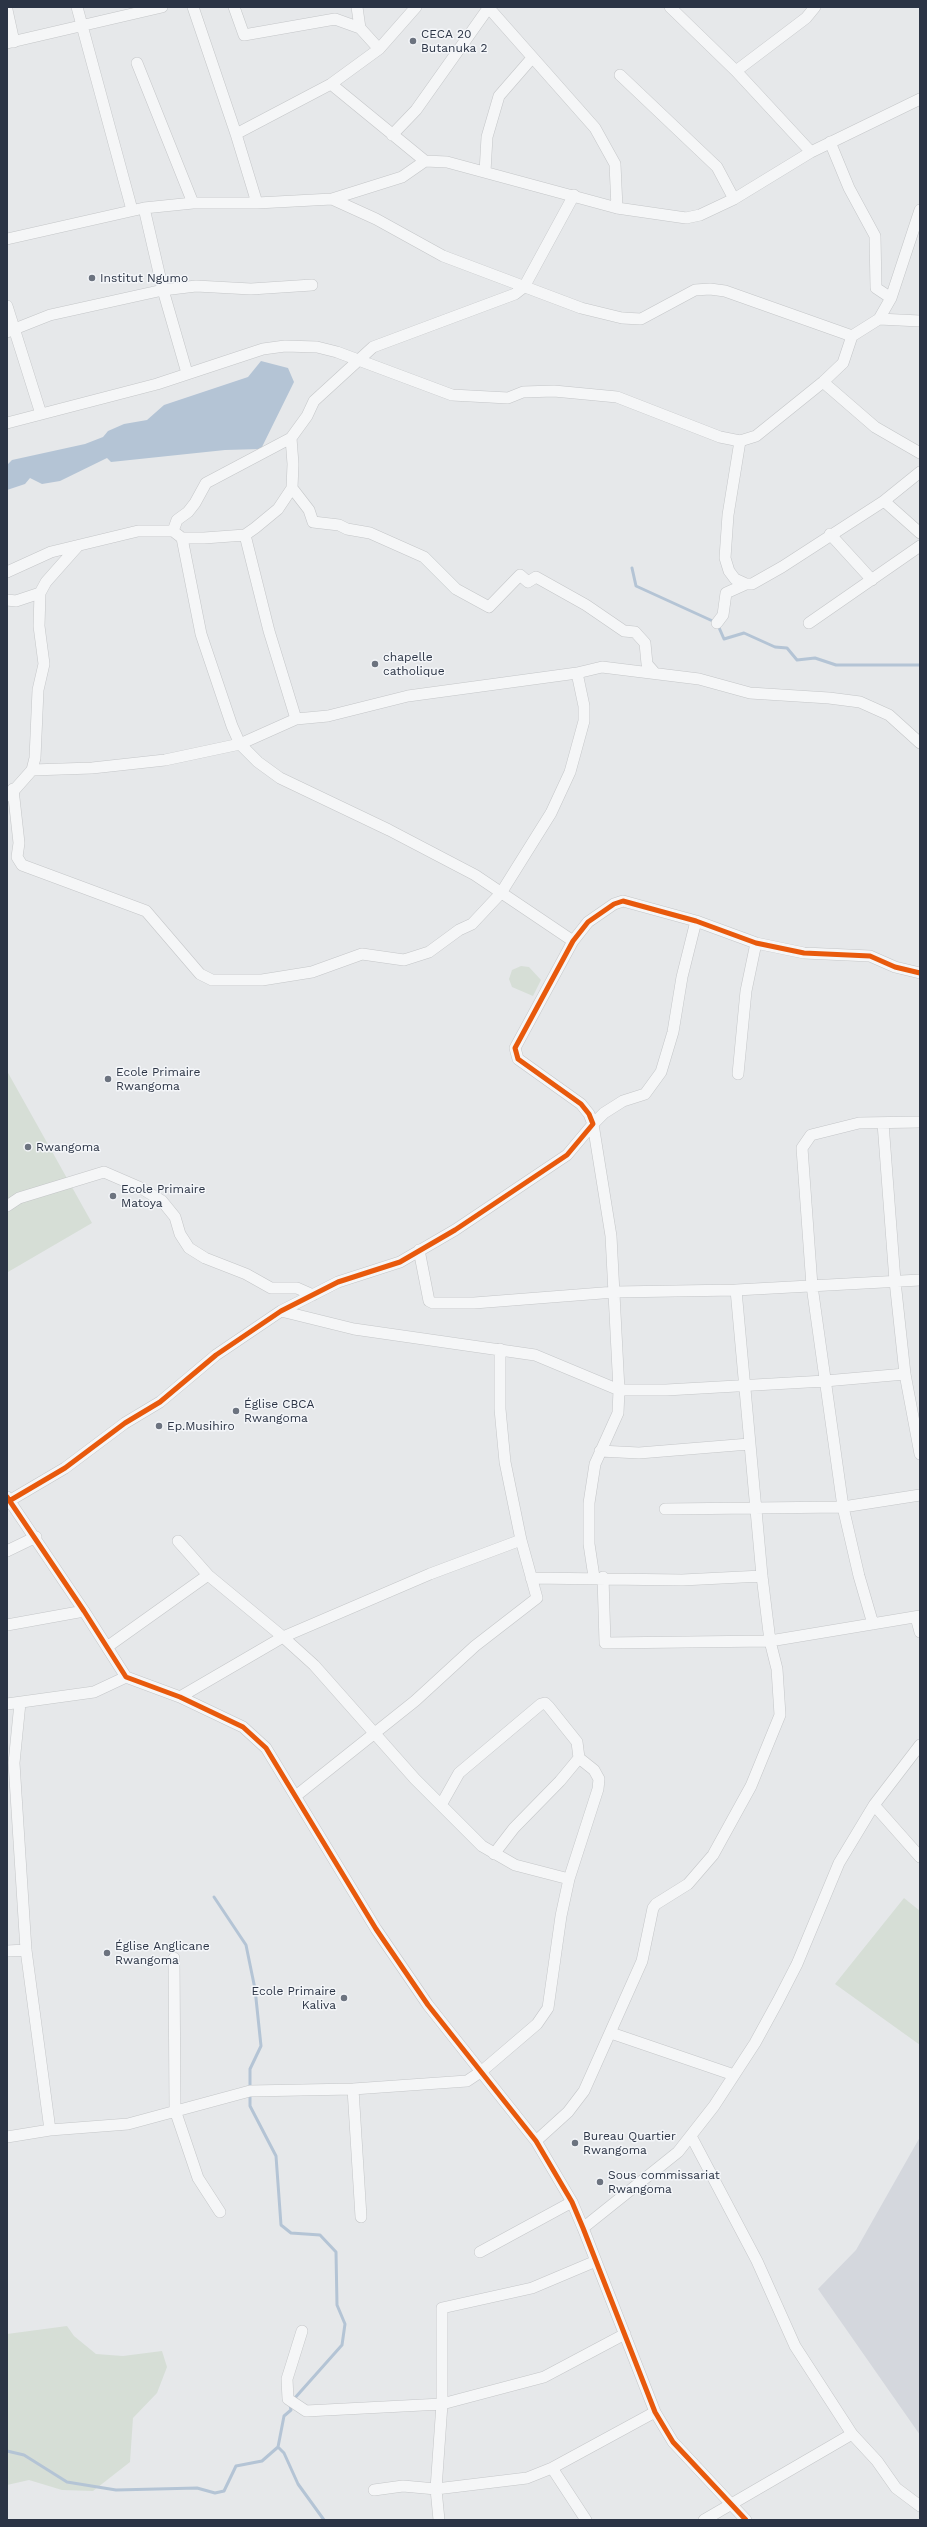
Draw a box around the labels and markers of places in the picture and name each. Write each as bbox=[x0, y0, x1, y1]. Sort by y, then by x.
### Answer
place label: CECA 20 Butanuka 2 bbox=[421, 27, 487, 55]
marker: CECA 20 Butanuka 2 bbox=[408, 36, 418, 46]
place label: Institut Ngumo bbox=[100, 271, 188, 285]
marker: Institut Ngumo bbox=[87, 273, 97, 283]
place label: chapelle catholique bbox=[383, 650, 445, 678]
marker: chapelle catholique bbox=[370, 659, 380, 669]
place label: Ecole Primaire Rwangoma bbox=[116, 1065, 200, 1093]
marker: Ecole Primaire Rwangoma bbox=[103, 1074, 113, 1084]
place label: Rwangoma bbox=[36, 1140, 100, 1154]
marker: Rwangoma bbox=[23, 1142, 33, 1152]
place label: Ecole Primaire Matoya bbox=[121, 1182, 205, 1210]
marker: Ecole Primaire Matoya bbox=[108, 1191, 118, 1201]
place label: Église CBCA Rwangoma bbox=[244, 1397, 314, 1425]
marker: Église CBCA Rwangoma bbox=[231, 1406, 241, 1416]
place label: Ep.Musihiro bbox=[167, 1419, 235, 1433]
marker: Ep.Musihiro bbox=[154, 1421, 164, 1431]
place label: Église Anglicane Rwangoma bbox=[115, 1939, 210, 1967]
marker: Église Anglicane Rwangoma bbox=[102, 1948, 112, 1958]
place label: Ecole Primaire Kaliva bbox=[252, 1984, 336, 2012]
marker: Ecole Primaire Kaliva bbox=[339, 1993, 349, 2003]
place label: Bureau Quartier Rwangoma bbox=[583, 2129, 676, 2157]
marker: Bureau Quartier Rwangoma bbox=[570, 2138, 580, 2148]
place label: Sous commissariat Rwangoma bbox=[608, 2168, 720, 2196]
marker: Sous commissariat Rwangoma bbox=[595, 2177, 605, 2187]

